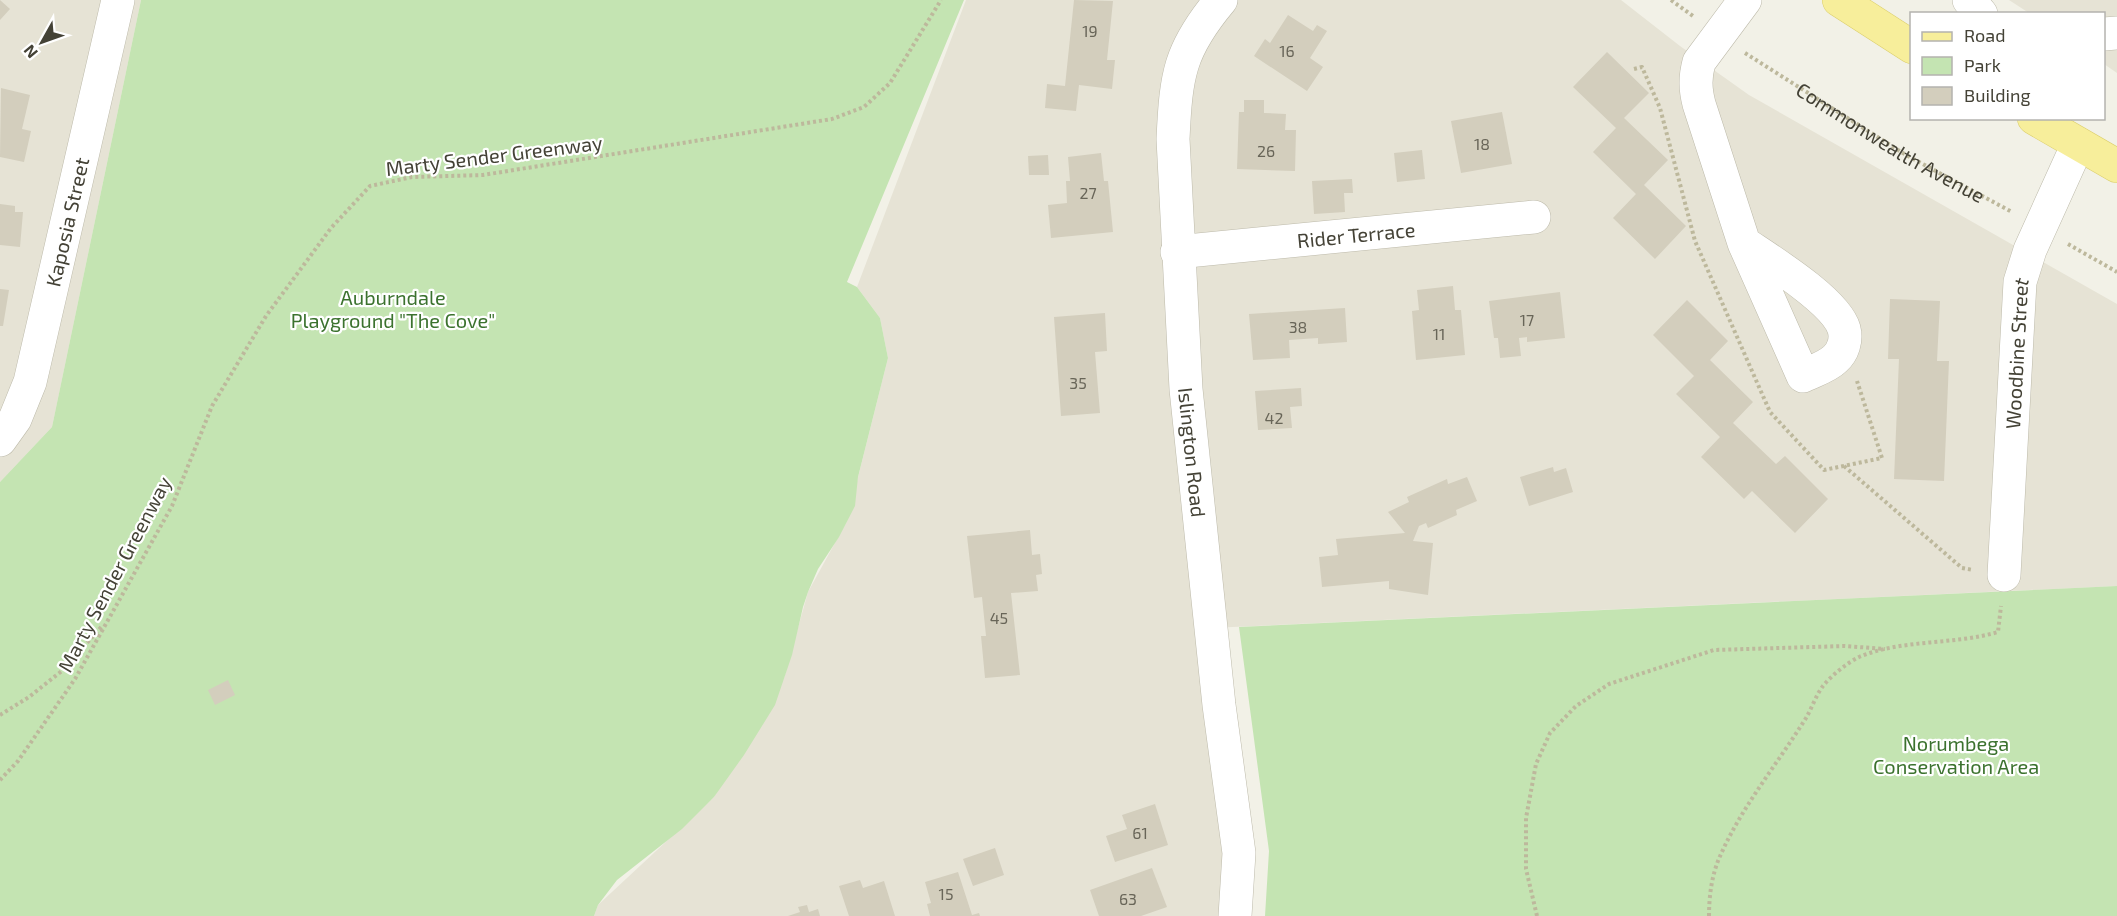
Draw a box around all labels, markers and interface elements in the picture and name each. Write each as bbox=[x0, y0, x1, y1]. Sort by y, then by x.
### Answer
north arrow bbox=[12, 12, 72, 72]
legend bbox=[1910, 12, 2105, 120]
house number: 19 bbox=[1082, 21, 1098, 40]
text: Road bbox=[1964, 24, 2005, 46]
text: N bbox=[19, 41, 41, 62]
house number: 16 bbox=[1279, 41, 1295, 60]
text: Park bbox=[1964, 54, 2001, 76]
street label: Commonwealth Avenue bbox=[1792, 77, 1989, 207]
text: Building bbox=[1964, 84, 2031, 106]
street label: Marty Sender Greenway bbox=[384, 130, 604, 180]
house number: 18 bbox=[1474, 134, 1490, 153]
house number: 26 bbox=[1257, 141, 1275, 160]
street label: Kaposia Street bbox=[40, 155, 93, 289]
house number: 27 bbox=[1079, 183, 1097, 202]
street label: Rider Terrace bbox=[1296, 217, 1416, 252]
street label: Woodbine Street bbox=[2000, 274, 2033, 430]
park label: Auburndale Playground "The Cove" bbox=[291, 285, 495, 332]
house number: 17 bbox=[1520, 310, 1534, 329]
house number: 38 bbox=[1289, 317, 1307, 336]
house number: 11 bbox=[1433, 324, 1445, 343]
house number: 35 bbox=[1069, 373, 1087, 392]
street label: Islington Road bbox=[1174, 386, 1211, 518]
house number: 42 bbox=[1265, 408, 1283, 427]
street label: Marty Sender Greenway bbox=[52, 472, 176, 676]
house number: 45 bbox=[990, 608, 1008, 627]
park label: Norumbega Conservation Area bbox=[1873, 731, 2039, 778]
house number: 61 bbox=[1132, 823, 1148, 842]
house number: 15 bbox=[939, 884, 953, 903]
house number: 63 bbox=[1119, 889, 1137, 908]

